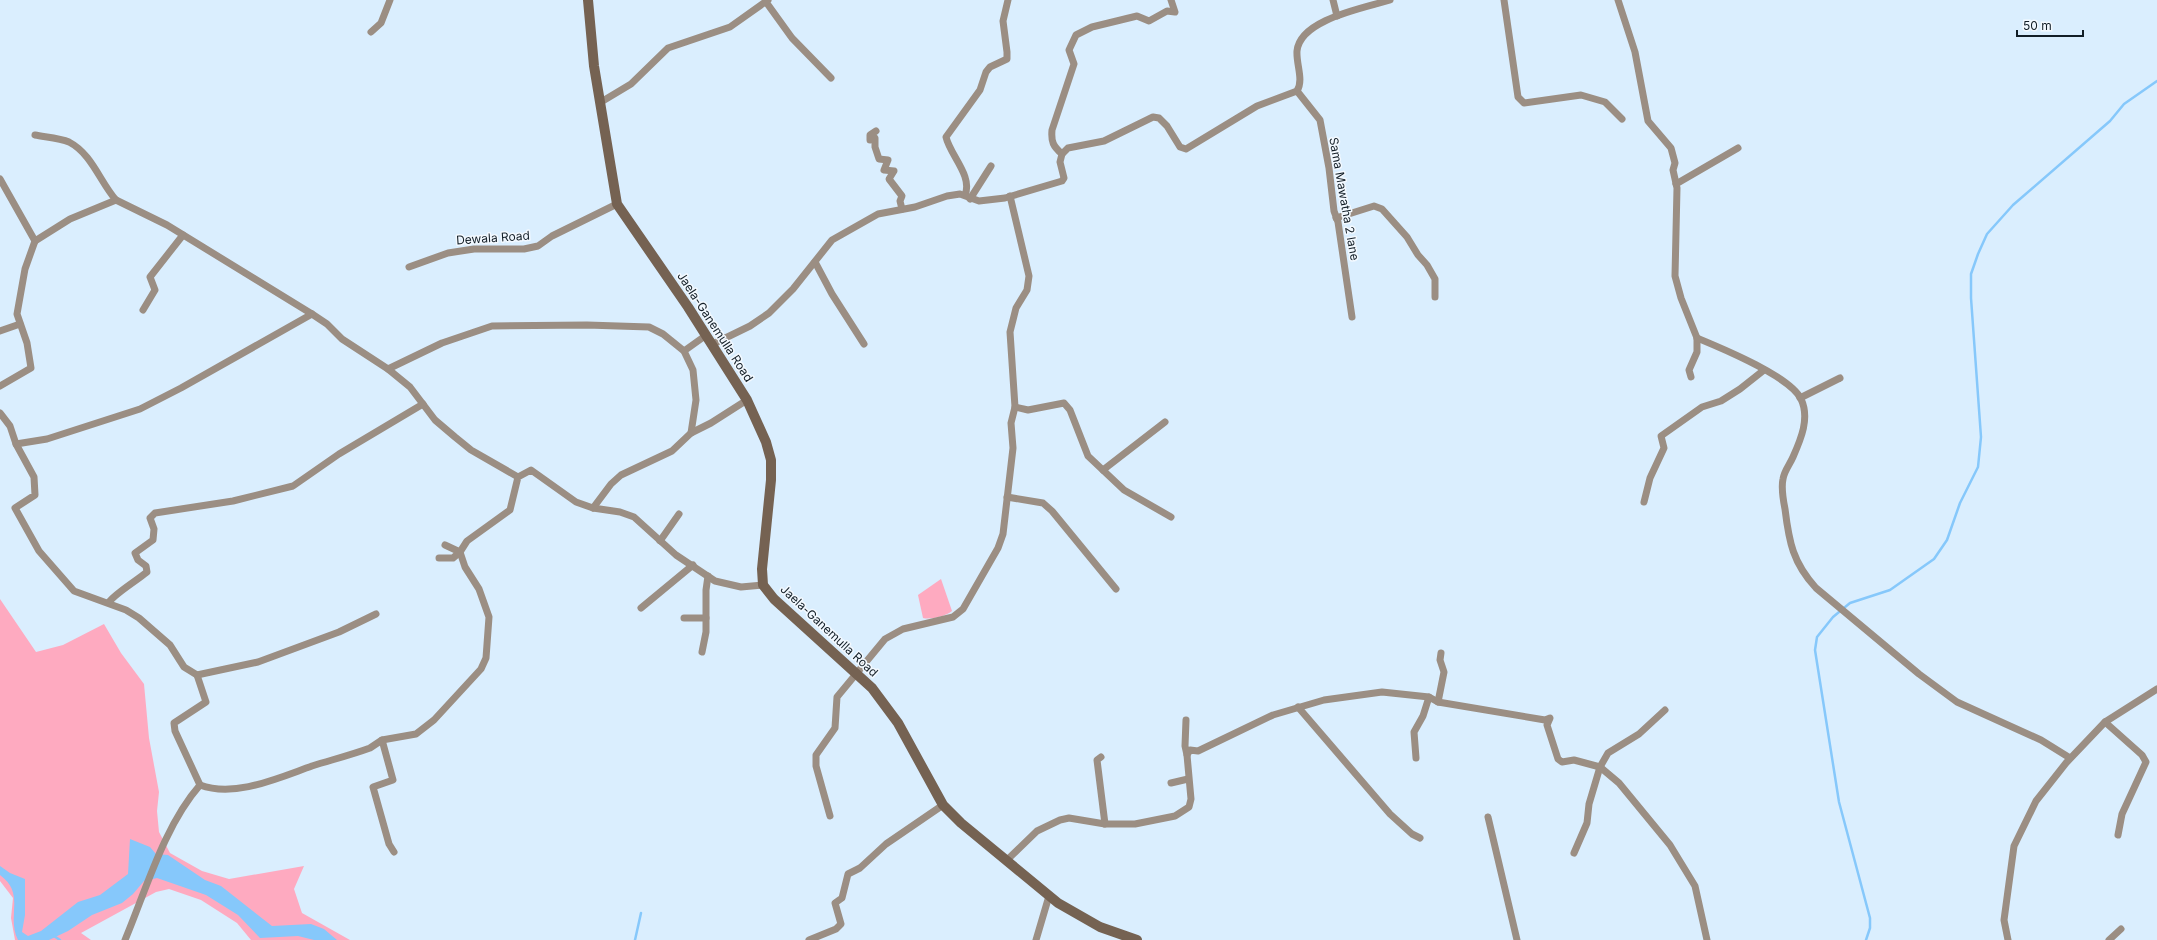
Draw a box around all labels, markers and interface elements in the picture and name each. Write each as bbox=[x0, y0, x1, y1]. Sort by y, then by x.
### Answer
scale bar bbox=[2017, 12, 2083, 38]
text: 50 m bbox=[2023, 18, 2052, 33]
street label: Sama Mawatha 2 lane bbox=[1326, 136, 1363, 262]
street label: Dewala Road bbox=[456, 227, 530, 248]
street label: Jaela-Ganemulla Road bbox=[674, 269, 757, 384]
street label: Jaela-Ganemulla Road bbox=[777, 581, 881, 680]

